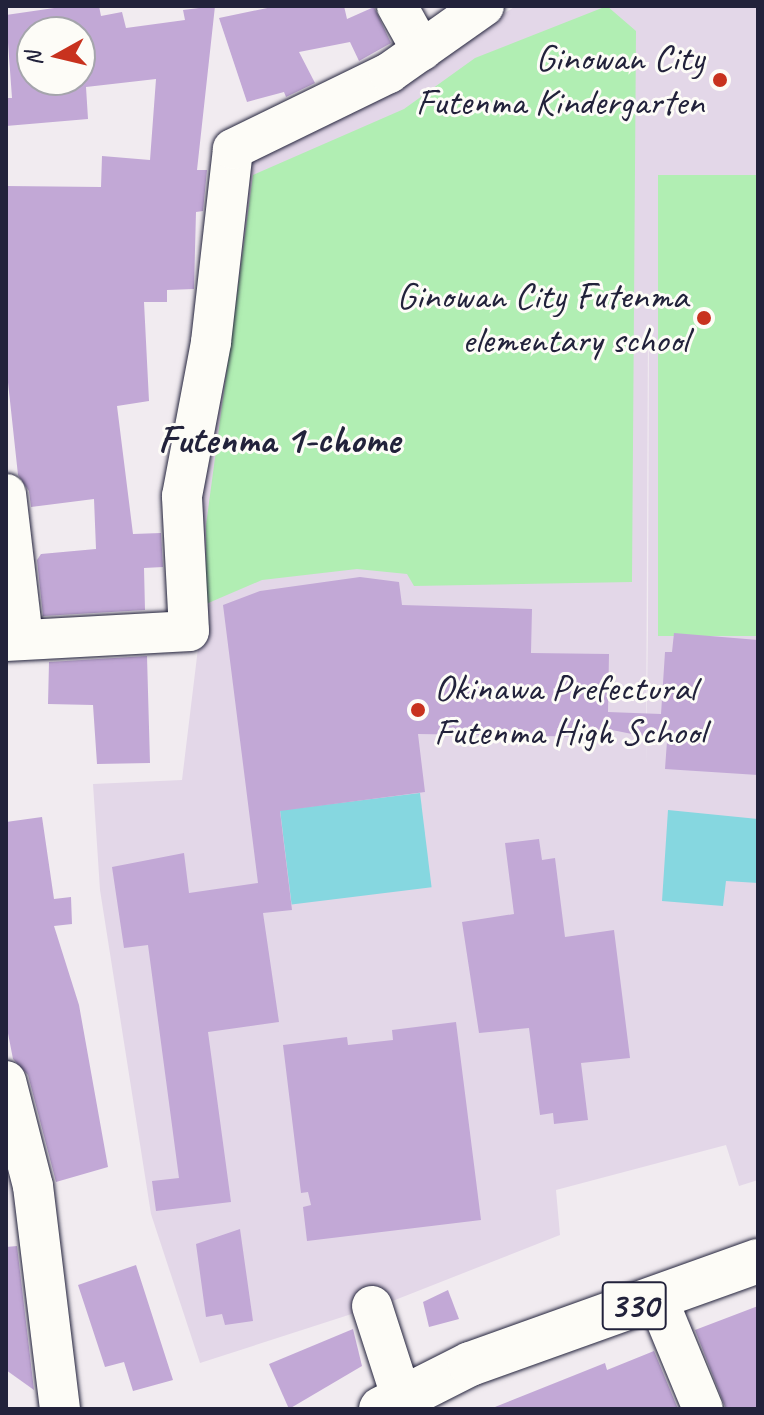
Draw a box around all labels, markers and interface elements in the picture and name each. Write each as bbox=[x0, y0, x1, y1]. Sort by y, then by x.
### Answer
north arrow bbox=[16, 16, 96, 96]
place label: Ginowan City Futenma Kindergarten bbox=[416, 35, 704, 124]
text: N bbox=[19, 50, 49, 68]
marker: Ginowan City Futenma Kindergarten bbox=[711, 71, 729, 89]
place label: Ginowan City Futenma elementary school bbox=[400, 273, 688, 362]
marker: Ginowan City Futenma elementary school bbox=[695, 309, 713, 327]
district label: Futenma 1-chome bbox=[158, 415, 400, 463]
place label: Okinawa Prefectural Futenma High School bbox=[434, 665, 704, 754]
marker: Okinawa Prefectural Futenma High School bbox=[409, 701, 427, 719]
road number: 330 bbox=[600, 1274, 668, 1338]

